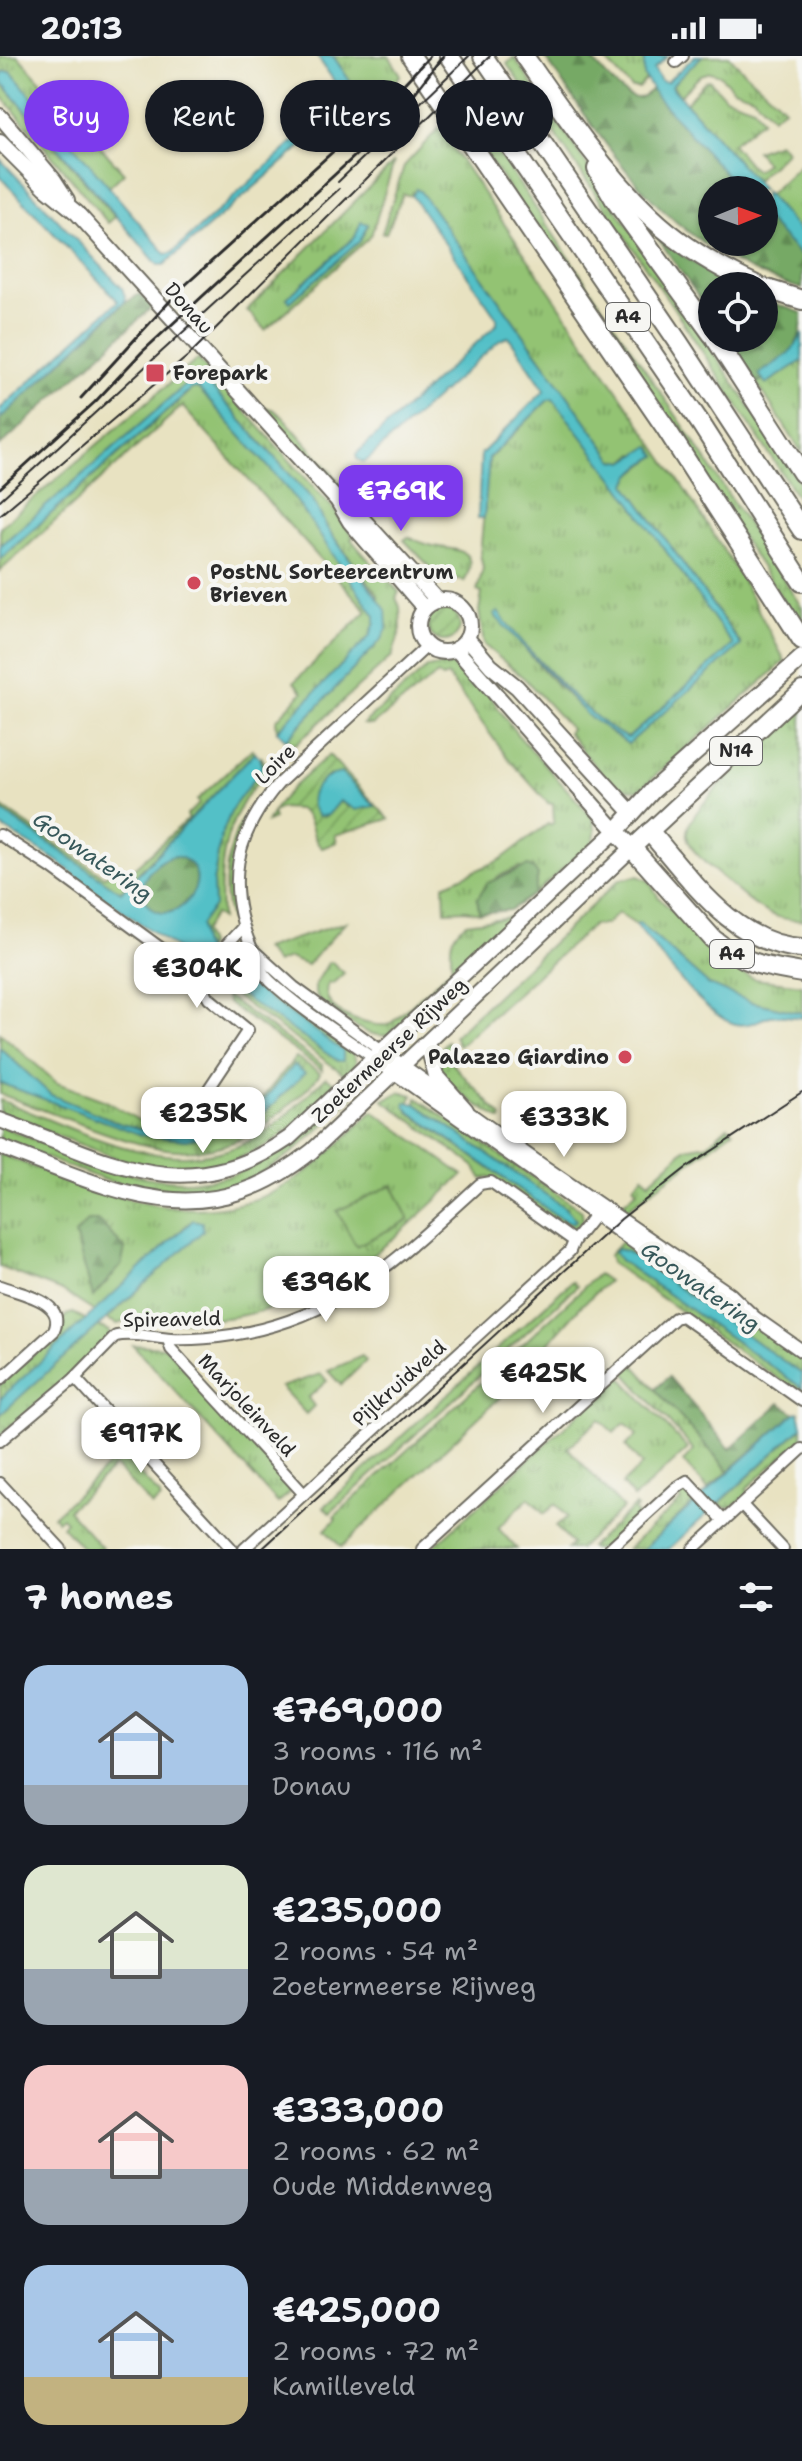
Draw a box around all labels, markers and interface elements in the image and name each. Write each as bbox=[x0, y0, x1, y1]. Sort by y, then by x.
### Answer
text: 20:13 bbox=[40, 8, 123, 49]
chip: Buy bbox=[24, 80, 129, 152]
chip: Rent bbox=[145, 80, 264, 152]
chip: Filters bbox=[280, 80, 420, 152]
chip: New bbox=[436, 80, 553, 152]
north arrow bbox=[698, 176, 778, 256]
map controls bbox=[698, 176, 778, 352]
button: locate bbox=[698, 272, 778, 352]
street label: Donau bbox=[159, 277, 219, 339]
road number: A4 bbox=[606, 303, 650, 331]
place label: Forepark bbox=[173, 360, 268, 386]
marker: Forepark bbox=[144, 362, 166, 384]
pin: €769K bbox=[345, 465, 457, 533]
text: €769K bbox=[357, 473, 445, 508]
place label: PostNL Sorteercentrum Brieven bbox=[210, 559, 453, 608]
marker: PostNL Sorteercentrum Brieven bbox=[185, 574, 203, 592]
road number: N14 bbox=[710, 737, 762, 765]
street label: Loire bbox=[249, 738, 301, 790]
water label: Goowatering bbox=[27, 804, 158, 908]
road number: A4 bbox=[710, 940, 754, 968]
pin: €304K bbox=[141, 942, 253, 1010]
text: €304K bbox=[152, 950, 242, 985]
street label: Zoetermeerse Rijweg bbox=[306, 971, 472, 1129]
place label: Palazzo Giardino bbox=[428, 1044, 609, 1070]
marker: Palazzo Giardino bbox=[616, 1048, 634, 1066]
pin: €235K bbox=[147, 1087, 259, 1155]
pin: €333K bbox=[508, 1091, 620, 1159]
text: €235K bbox=[159, 1095, 247, 1130]
text: €333K bbox=[519, 1099, 609, 1134]
water label: Goowatering bbox=[635, 1234, 766, 1338]
pin: €396K bbox=[270, 1256, 382, 1324]
text: €396K bbox=[281, 1264, 371, 1299]
street label: Spireaveld bbox=[123, 1305, 222, 1333]
street label: Pijlkruidveld bbox=[347, 1334, 452, 1432]
pin: €425K bbox=[487, 1347, 599, 1415]
street label: Marjoleinveld bbox=[193, 1348, 302, 1462]
text: €425K bbox=[499, 1355, 587, 1390]
pin: €917K bbox=[85, 1407, 197, 1475]
text: €917K bbox=[99, 1415, 183, 1450]
text: 7 homes bbox=[24, 1574, 173, 1620]
icon: filters bbox=[734, 1575, 778, 1619]
text: €769,000 bbox=[272, 1687, 443, 1733]
icon: home bbox=[88, 1697, 184, 1793]
text: 3 rooms · 116 m² bbox=[272, 1733, 483, 1768]
text: Donau bbox=[272, 1768, 351, 1803]
text: €235,000 bbox=[272, 1887, 442, 1933]
icon: home bbox=[88, 1897, 184, 1993]
text: 2 rooms · 54 m² bbox=[272, 1933, 478, 1968]
text: Zoetermeerse Rijweg bbox=[272, 1968, 536, 2003]
text: €333,000 bbox=[272, 2087, 444, 2133]
icon: home bbox=[88, 2097, 184, 2193]
text: 2 rooms · 62 m² bbox=[272, 2133, 480, 2168]
text: Oude Middenweg bbox=[272, 2168, 493, 2203]
text: €425,000 bbox=[272, 2287, 441, 2333]
icon: home bbox=[88, 2297, 184, 2393]
text: 2 rooms · 72 m² bbox=[272, 2333, 479, 2368]
text: Kamilleveld bbox=[272, 2368, 415, 2403]

